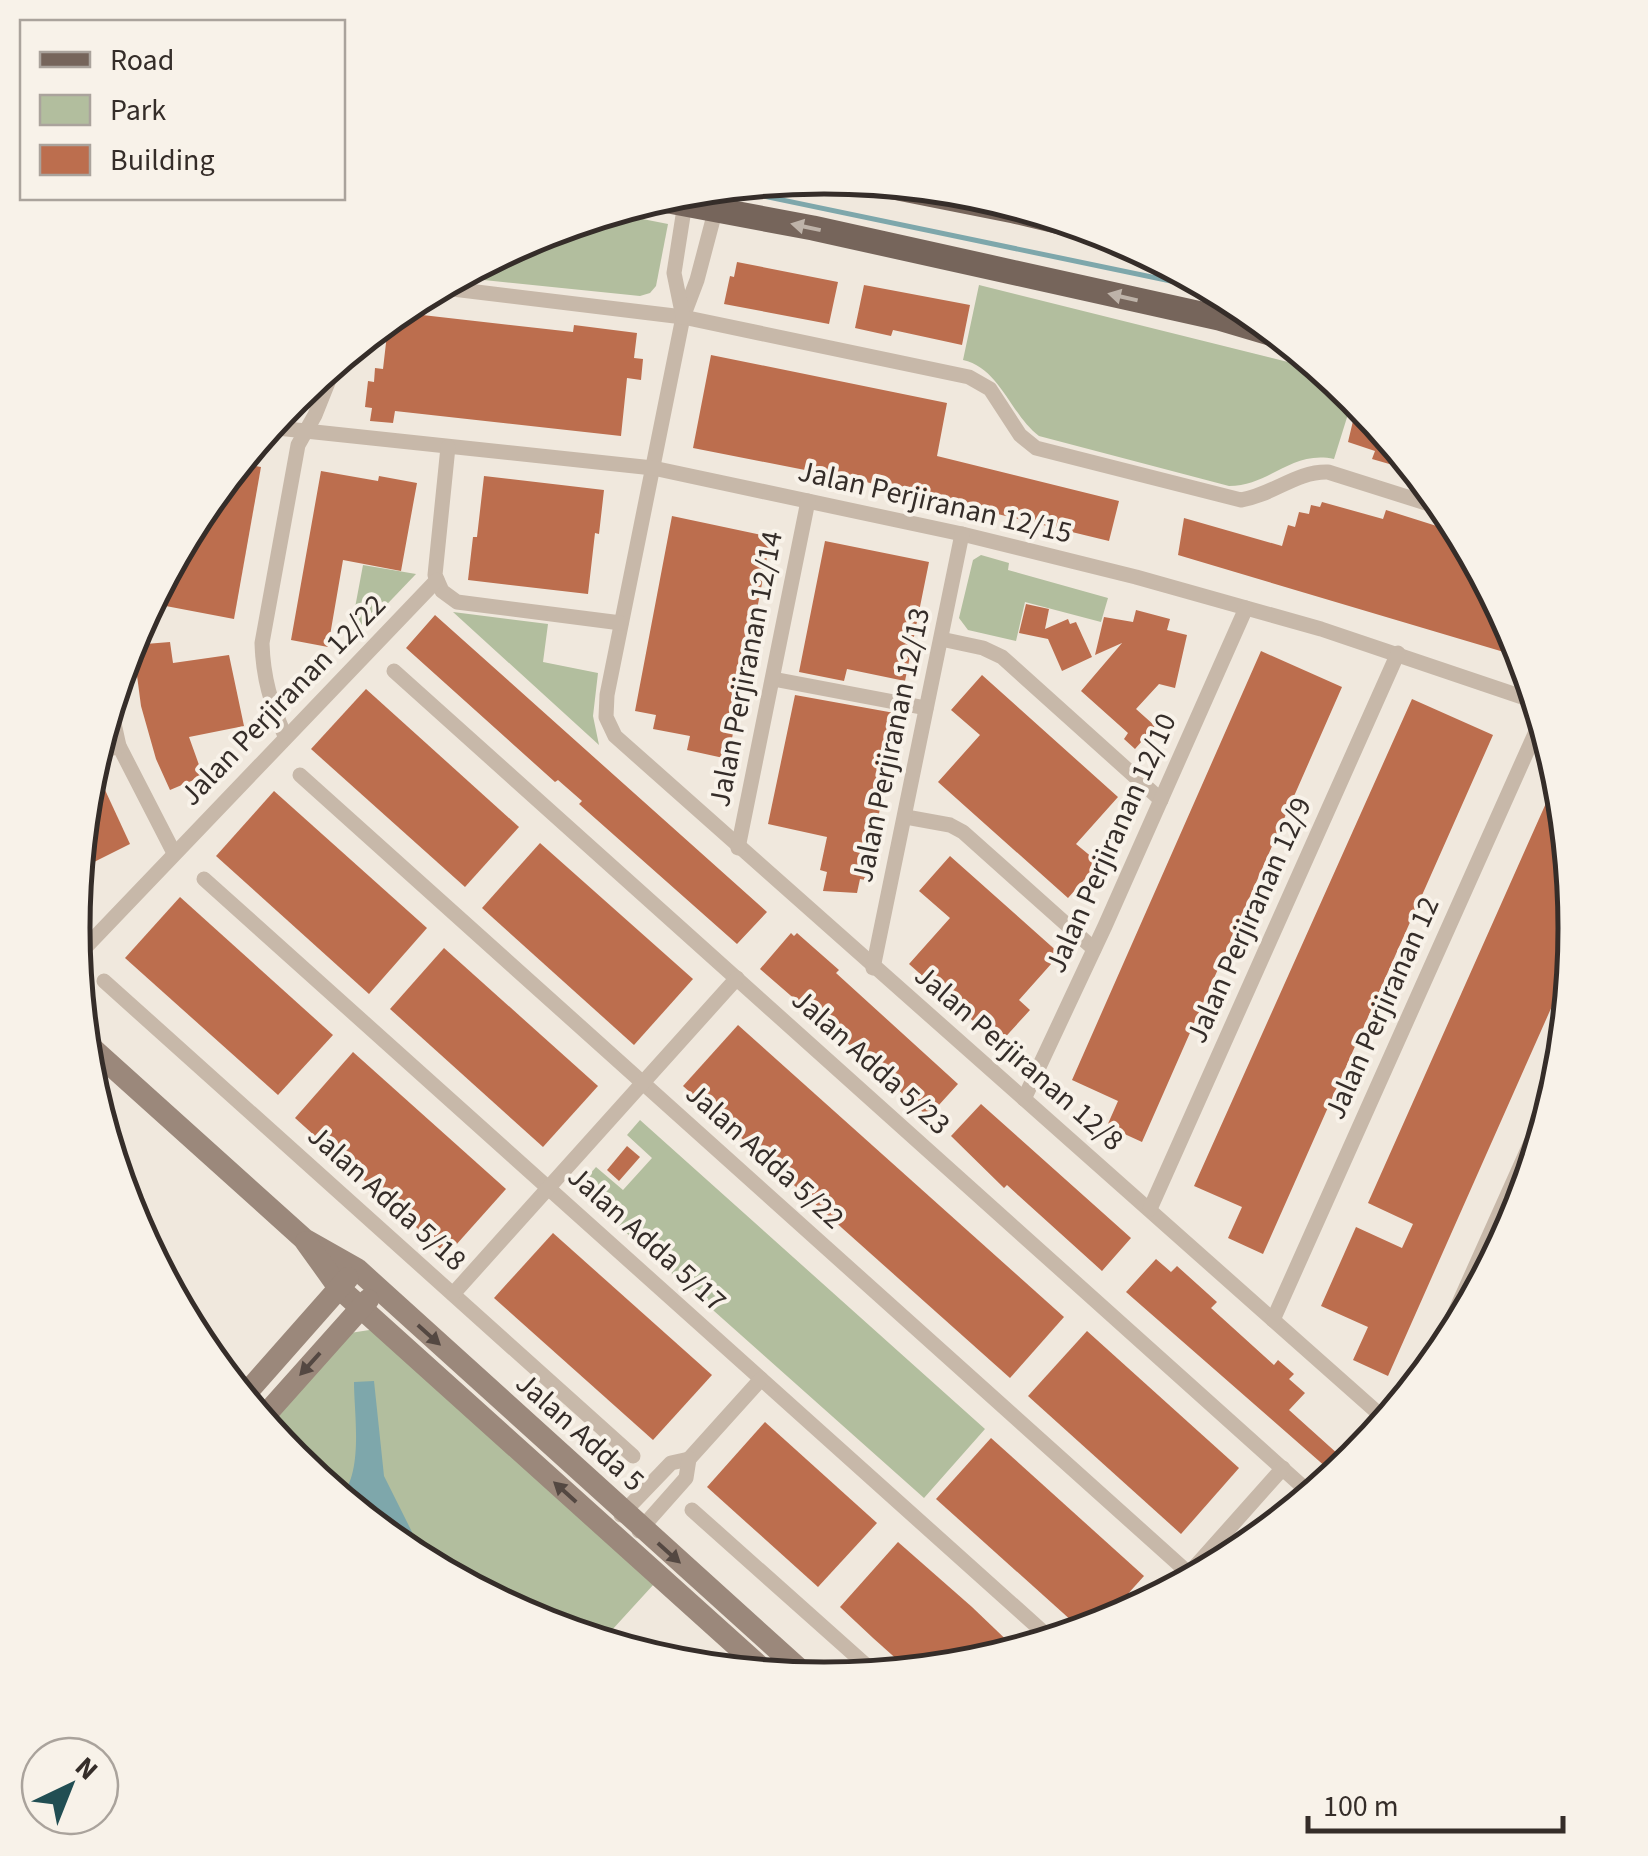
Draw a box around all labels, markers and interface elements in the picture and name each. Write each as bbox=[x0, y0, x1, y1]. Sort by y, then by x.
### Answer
legend bbox=[20, 20, 345, 200]
text: Road bbox=[110, 39, 174, 82]
text: Park bbox=[110, 89, 166, 132]
text: Building bbox=[110, 139, 215, 182]
one-way arrow bbox=[790, 218, 821, 234]
one-way arrow bbox=[1107, 289, 1138, 304]
street label: Jalan Perjiranan 12/15 bbox=[794, 450, 1076, 554]
street label: Jalan Perjiranan 12/14 bbox=[698, 527, 794, 810]
street label: Jalan Perjiranan 12/22 bbox=[170, 584, 396, 816]
street label: Jalan Perjiranan 12/13 bbox=[841, 604, 941, 886]
street label: Jalan Perjiranan 12/10 bbox=[1034, 706, 1188, 980]
street label: Jalan Perjiranan 12/9 bbox=[1175, 790, 1323, 1050]
street label: Jalan Perjiranan 12 bbox=[1314, 890, 1450, 1126]
street label: Jalan Perjiranan 12/8 bbox=[905, 955, 1133, 1161]
street label: Jalan Adda 5/23 bbox=[782, 979, 960, 1145]
street label: Jalan Adda 5/22 bbox=[676, 1073, 854, 1239]
street label: Jalan Adda 5/18 bbox=[298, 1115, 476, 1281]
street label: Jalan Adda 5/17 bbox=[558, 1156, 736, 1322]
one-way arrow bbox=[416, 1323, 441, 1345]
one-way arrow bbox=[300, 1351, 322, 1376]
street label: Jalan Adda 5 bbox=[506, 1362, 654, 1502]
one-way arrow bbox=[553, 1482, 578, 1504]
one-way arrow bbox=[656, 1542, 681, 1564]
north arrow bbox=[20, 1736, 120, 1836]
text: N bbox=[66, 1747, 107, 1789]
scale bar bbox=[1308, 1771, 1563, 1833]
text: 100 m bbox=[1323, 1785, 1399, 1828]

